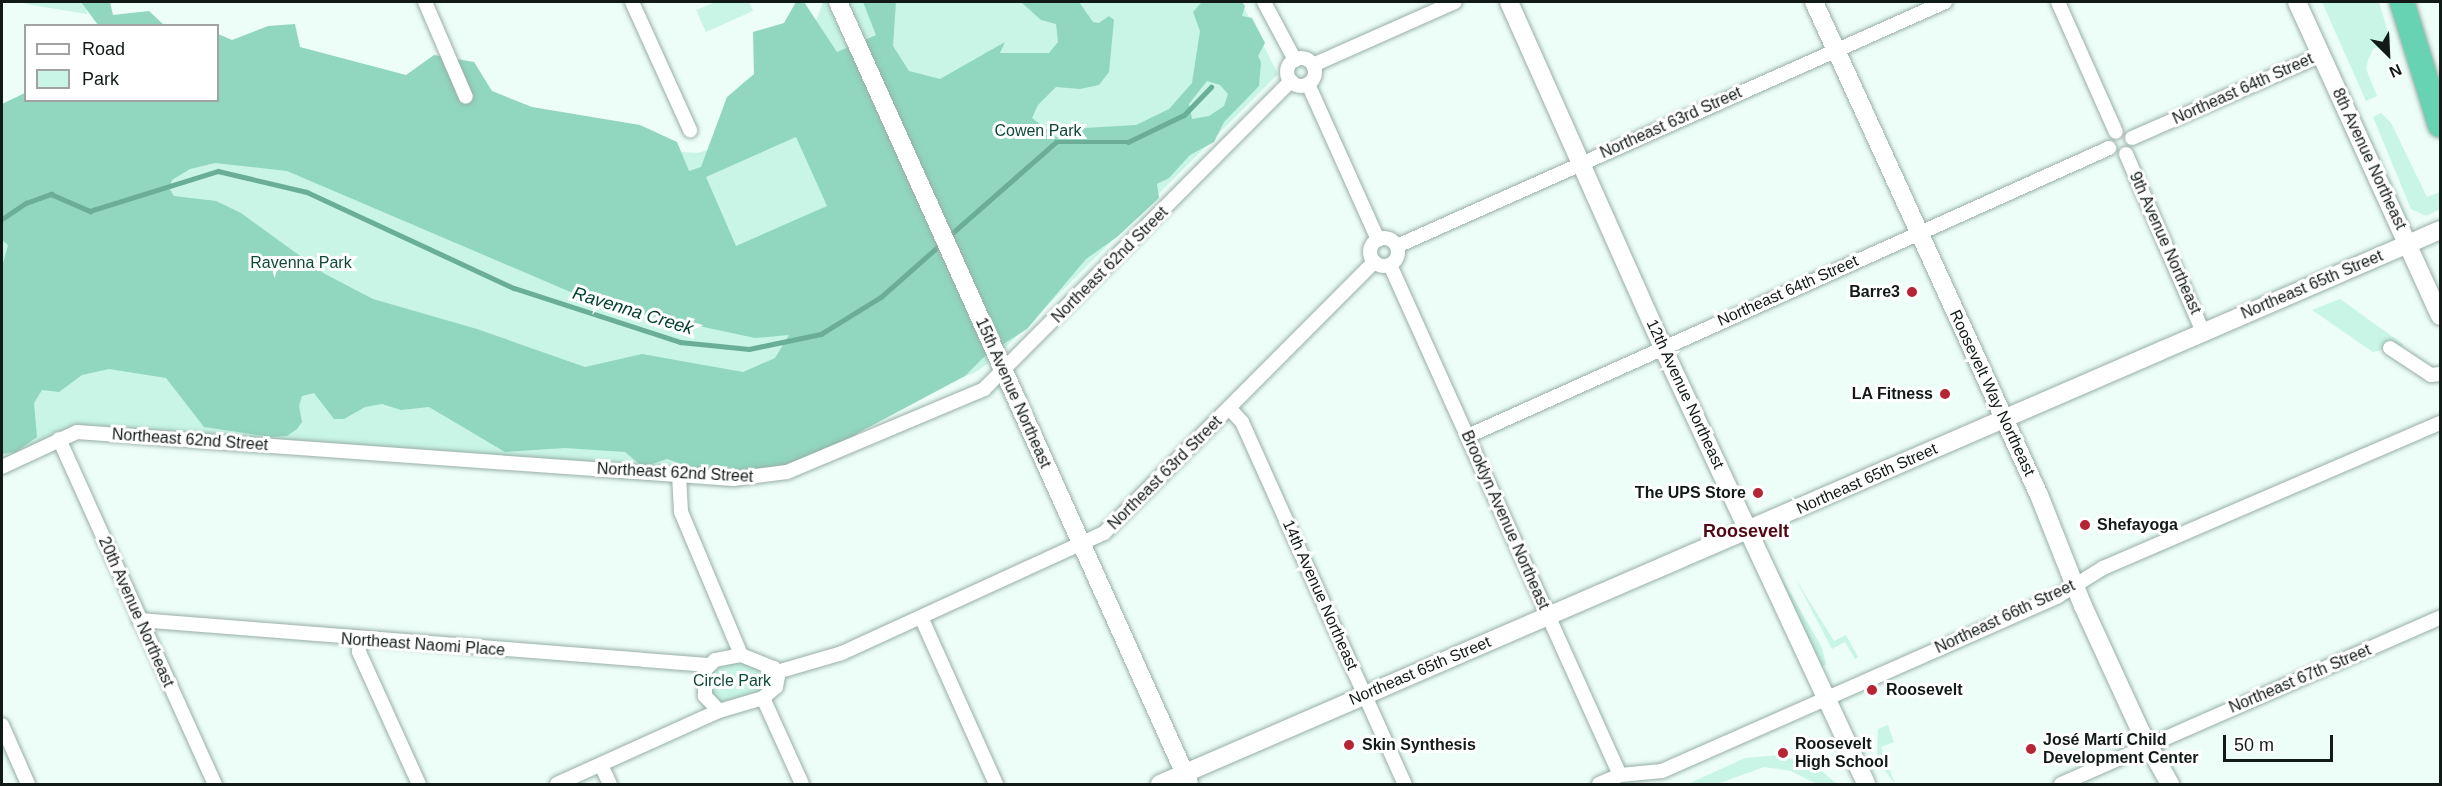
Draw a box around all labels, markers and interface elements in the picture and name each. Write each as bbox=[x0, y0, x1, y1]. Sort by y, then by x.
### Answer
legend bbox=[24, 24, 219, 102]
north arrow bbox=[2358, 24, 2418, 84]
text: Road bbox=[82, 39, 125, 59]
street label: Northeast 64th Street bbox=[2170, 49, 2316, 129]
text: N bbox=[2387, 61, 2404, 81]
text: Park bbox=[82, 69, 119, 89]
street label: Northeast 63rd Street bbox=[1597, 83, 1745, 163]
street label: 8th Avenue Northeast bbox=[2328, 85, 2410, 233]
park label: Cowen Park bbox=[994, 121, 1082, 141]
street label: 9th Avenue Northeast bbox=[2125, 169, 2205, 317]
street label: Northeast 62nd Street bbox=[1048, 203, 1172, 327]
street label: Northeast 65th Street bbox=[2238, 246, 2386, 324]
street label: Northeast 64th Street bbox=[1715, 251, 1861, 331]
park label: Ravenna Park bbox=[250, 253, 352, 273]
water label: Ravenna Creek bbox=[570, 282, 696, 340]
place label: Barre3 bbox=[1849, 282, 1900, 302]
marker: Barre3 bbox=[1905, 285, 1919, 299]
street label: Roosevelt Way Northeast bbox=[1945, 307, 2039, 479]
street label: 15th Avenue Northeast bbox=[971, 314, 1055, 472]
street label: 12th Avenue Northeast bbox=[1642, 316, 1728, 472]
place label: LA Fitness bbox=[1851, 384, 1933, 404]
marker: LA Fitness bbox=[1938, 387, 1952, 401]
street label: Northeast 63rd Street bbox=[1104, 412, 1226, 534]
street label: Northeast 62nd Street bbox=[111, 425, 269, 455]
street label: Brooklyn Avenue Northeast bbox=[1457, 427, 1553, 613]
street label: Northeast 65th Street bbox=[1794, 439, 1940, 519]
street label: Northeast 62nd Street bbox=[596, 459, 754, 487]
place label: The UPS Store bbox=[1635, 483, 1746, 503]
marker: The UPS Store bbox=[1751, 486, 1765, 500]
place label: Shefayoga bbox=[2097, 515, 2178, 535]
street label: 14th Avenue Northeast bbox=[1278, 516, 1362, 674]
marker: Shefayoga bbox=[2078, 518, 2092, 532]
district label: Roosevelt bbox=[1703, 520, 1789, 542]
street label: 20th Avenue Northeast bbox=[94, 533, 178, 691]
street label: Northeast 66th Street bbox=[1932, 576, 2078, 658]
street label: Northeast Naomi Place bbox=[340, 630, 506, 660]
street label: Northeast 65th Street bbox=[1346, 632, 1494, 710]
street label: Northeast 67th Street bbox=[2226, 640, 2374, 718]
park label: Circle Park bbox=[693, 671, 771, 691]
place label: Roosevelt bbox=[1886, 680, 1962, 700]
marker: Roosevelt bbox=[1863, 681, 1881, 699]
scale bar bbox=[2226, 723, 2336, 761]
place label: José Martí Child Development Center bbox=[2043, 730, 2199, 768]
place label: Roosevelt High School bbox=[1795, 734, 1888, 772]
place label: Skin Synthesis bbox=[1362, 735, 1476, 755]
text: 50 m bbox=[2234, 735, 2274, 755]
marker: Skin Synthesis bbox=[1340, 736, 1358, 754]
marker: José Martí Child Development Center bbox=[2024, 742, 2038, 756]
marker: Roosevelt High School bbox=[1776, 746, 1790, 760]

